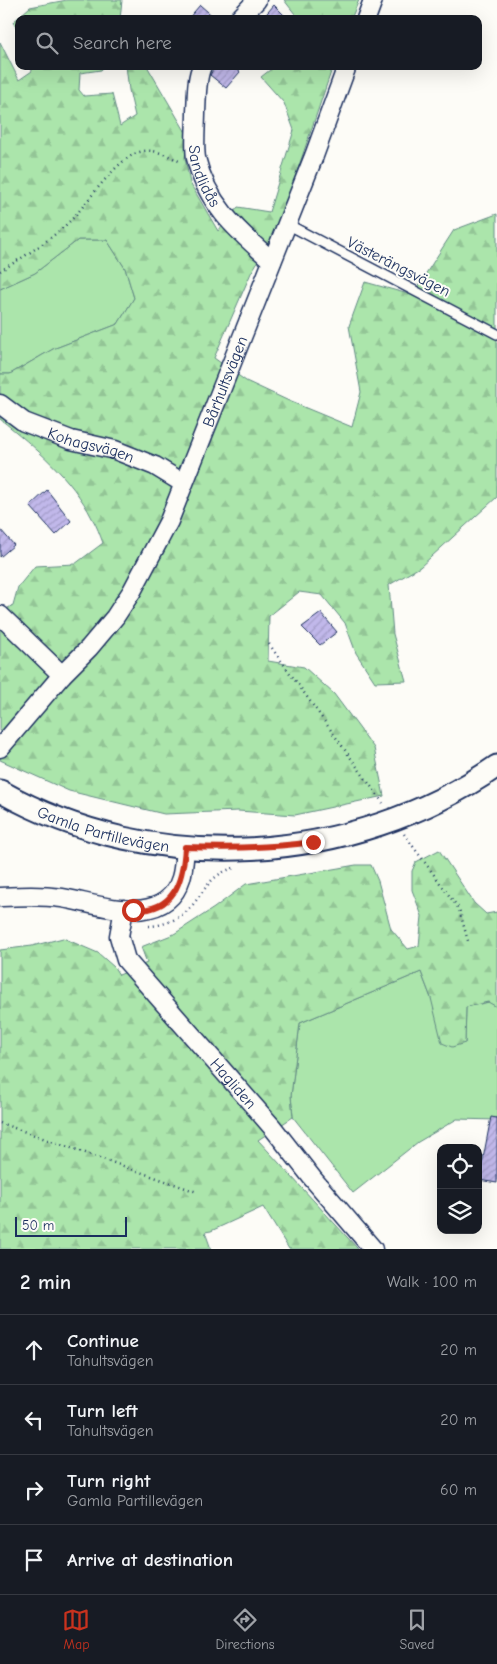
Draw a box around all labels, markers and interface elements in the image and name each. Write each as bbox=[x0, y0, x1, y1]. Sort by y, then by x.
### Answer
search box bbox=[15, 15, 482, 70]
icon: search bbox=[33, 29, 61, 57]
text: Search here bbox=[73, 32, 172, 54]
street label: Sandlidås bbox=[185, 145, 224, 211]
street label: Västerängsvägen bbox=[344, 233, 453, 301]
street label: Bårhultsvägen bbox=[199, 334, 252, 430]
street label: Kohagsvägen bbox=[45, 424, 137, 467]
street label: Gamla Partillevägen bbox=[34, 803, 170, 856]
route end bbox=[302, 831, 325, 854]
route start bbox=[122, 899, 145, 922]
street label: Hagliden bbox=[206, 1055, 260, 1113]
map controls bbox=[437, 1144, 482, 1234]
button: locate bbox=[437, 1144, 482, 1189]
button: layers bbox=[437, 1189, 482, 1234]
scale bar bbox=[15, 1214, 128, 1237]
text: 50 m bbox=[22, 1217, 54, 1234]
text: 2 min bbox=[20, 1270, 71, 1294]
text: Walk · 100 m bbox=[387, 1273, 477, 1291]
text: Continue bbox=[67, 1330, 139, 1352]
icon: ahead bbox=[20, 1336, 48, 1364]
text: 20 m bbox=[440, 1341, 477, 1359]
text: Tahultsvägen bbox=[67, 1352, 154, 1370]
text: Turn left bbox=[67, 1400, 138, 1422]
icon: left bbox=[20, 1406, 48, 1434]
text: 20 m bbox=[440, 1411, 477, 1429]
text: Tahultsvägen bbox=[67, 1422, 154, 1440]
text: Turn right bbox=[67, 1470, 151, 1492]
icon: right bbox=[20, 1476, 48, 1504]
text: 60 m bbox=[440, 1481, 477, 1499]
text: Gamla Partillevägen bbox=[67, 1492, 203, 1510]
icon: arrive bbox=[20, 1546, 48, 1574]
text: Arrive at destination bbox=[67, 1549, 233, 1571]
tab: Map bbox=[62, 1606, 90, 1653]
tab: Directions bbox=[215, 1606, 275, 1653]
tab: Saved bbox=[400, 1606, 435, 1653]

